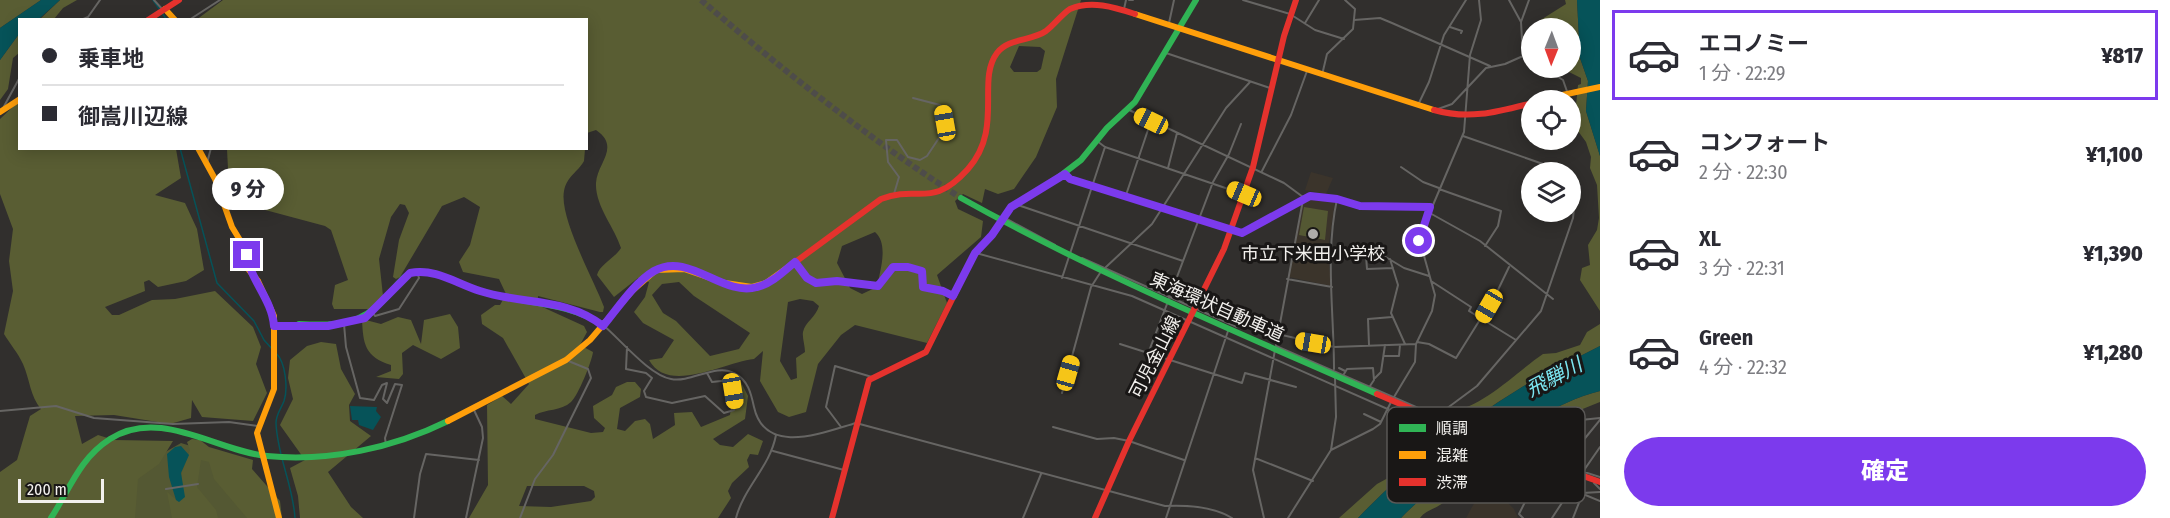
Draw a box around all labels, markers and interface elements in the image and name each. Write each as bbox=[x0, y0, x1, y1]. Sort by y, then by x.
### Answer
north arrow bbox=[1521, 18, 1581, 78]
map controls bbox=[1521, 18, 1581, 222]
icon: car bbox=[1627, 28, 1681, 82]
text: エコノミー bbox=[1699, 30, 1809, 57]
text: ¥817 bbox=[2101, 42, 2143, 69]
text: 乗車地 bbox=[78, 45, 144, 72]
text: 1 分 · 22:29 bbox=[1699, 61, 1785, 85]
button: locate bbox=[1521, 90, 1581, 150]
text: 御嵩川辺線 bbox=[78, 103, 188, 130]
car bbox=[933, 104, 957, 142]
car bbox=[1131, 105, 1171, 137]
icon: car bbox=[1627, 127, 1681, 181]
text: コンフォート bbox=[1699, 129, 1830, 156]
text: ¥1,100 bbox=[2086, 141, 2143, 168]
text: 2 分 · 22:30 bbox=[1699, 160, 1788, 184]
button: layers bbox=[1521, 162, 1581, 222]
callout: 9 分 bbox=[211, 168, 283, 210]
text: 9 分 bbox=[231, 177, 265, 201]
car bbox=[1224, 179, 1264, 209]
text: XL bbox=[1699, 225, 1721, 252]
icon: car bbox=[1627, 226, 1681, 280]
marker: 市立下米田小学校 bbox=[1306, 227, 1320, 241]
route start bbox=[1405, 227, 1432, 254]
text: ¥1,390 bbox=[2083, 240, 2143, 267]
route end bbox=[233, 241, 260, 268]
place label: 市立下米田小学校 bbox=[1241, 243, 1385, 265]
text: 3 分 · 22:31 bbox=[1699, 256, 1785, 280]
street label: 東海環状自動車道 bbox=[1147, 268, 1287, 346]
car bbox=[1472, 286, 1506, 326]
street label: 可児金山線 bbox=[1125, 312, 1185, 402]
text: Green bbox=[1699, 324, 1753, 351]
icon: car bbox=[1627, 325, 1681, 379]
car bbox=[1294, 331, 1332, 355]
text: ¥1,280 bbox=[2083, 339, 2143, 366]
water label: 飛騨川 bbox=[1522, 351, 1588, 402]
car bbox=[1054, 353, 1082, 393]
text: 4 分 · 22:32 bbox=[1699, 355, 1787, 379]
car bbox=[721, 372, 745, 410]
legend bbox=[1387, 407, 1585, 503]
text: 順調 bbox=[1436, 419, 1468, 438]
button: 確定 bbox=[1624, 437, 2146, 506]
text: 混雑 bbox=[1436, 446, 1468, 465]
text: 渋滞 bbox=[1436, 473, 1468, 492]
scale bar bbox=[18, 476, 104, 504]
text: 200 m bbox=[27, 480, 67, 499]

